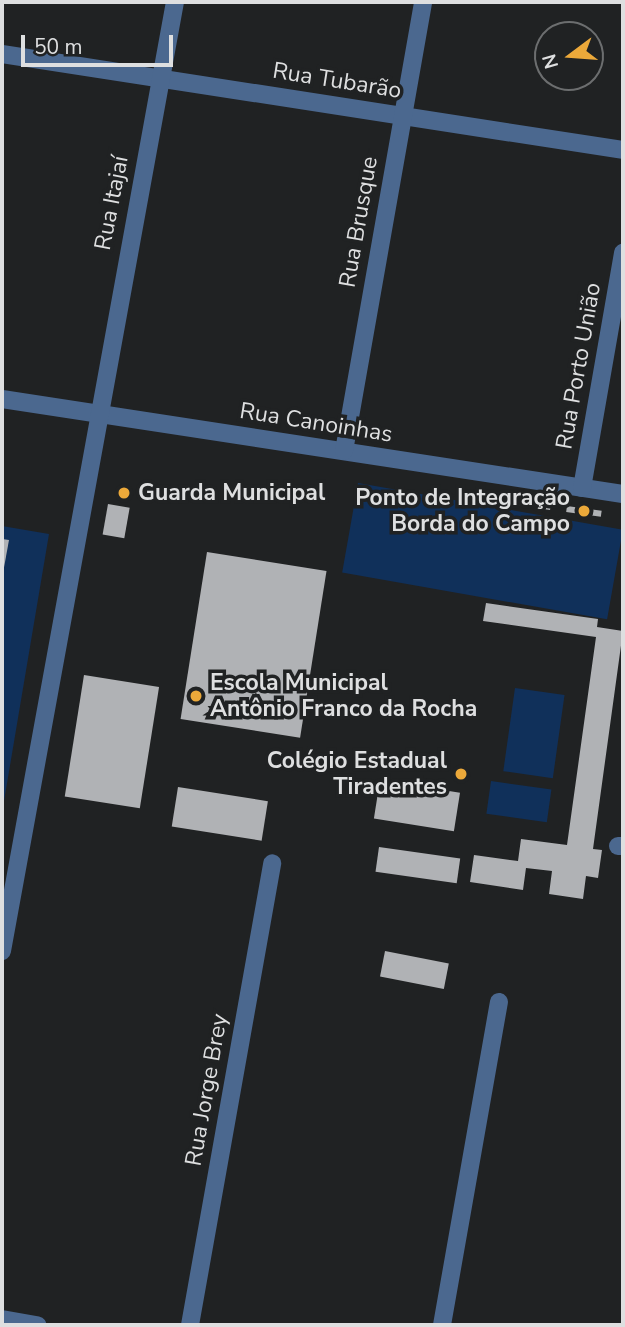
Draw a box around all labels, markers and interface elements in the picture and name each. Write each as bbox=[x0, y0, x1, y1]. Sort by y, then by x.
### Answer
scale bar bbox=[24, 21, 177, 65]
north arrow bbox=[534, 21, 604, 91]
text: 50 m bbox=[34, 33, 83, 61]
text: N bbox=[536, 51, 565, 72]
street label: Rua Tubarão bbox=[271, 57, 403, 105]
street label: Rua Itajaí bbox=[89, 154, 135, 252]
street label: Rua Brusque bbox=[334, 154, 384, 290]
street label: Rua Porto União bbox=[551, 280, 607, 452]
street label: Rua Canoinhas bbox=[238, 397, 394, 449]
place label: Guarda Municipal bbox=[138, 479, 325, 507]
place label: Ponto de Integração Borda do Campo bbox=[355, 484, 570, 538]
marker: Guarda Municipal bbox=[116, 485, 132, 501]
marker: Ponto de Integração Borda do Campo bbox=[576, 503, 592, 519]
place label: Escola Municipal Antônio Franco da Rocha bbox=[210, 669, 477, 723]
marker: Escola Municipal Antônio Franco da Rocha bbox=[188, 688, 204, 704]
place label: Colégio Estadual Tiradentes bbox=[267, 747, 447, 801]
marker: Colégio Estadual Tiradentes bbox=[453, 766, 469, 782]
street label: Rua Jorge Brey bbox=[180, 1012, 234, 1168]

